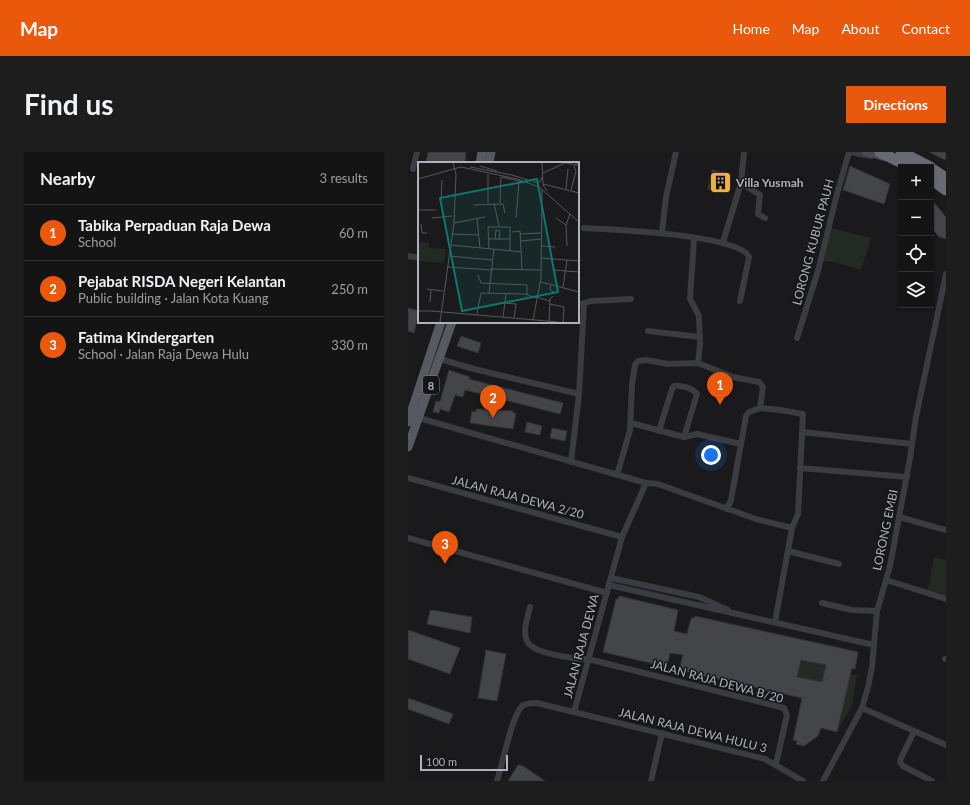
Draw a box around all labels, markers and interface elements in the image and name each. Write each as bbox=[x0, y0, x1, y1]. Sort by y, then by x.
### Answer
text: Map bbox=[20, 17, 58, 40]
text: Home bbox=[732, 20, 770, 37]
text: Map bbox=[792, 20, 819, 37]
text: About bbox=[841, 20, 879, 37]
text: Contact bbox=[901, 20, 950, 37]
button: Directions bbox=[846, 86, 946, 123]
text: Find us bbox=[24, 87, 114, 121]
inset map bbox=[418, 162, 579, 323]
map controls bbox=[898, 164, 934, 308]
button: + bbox=[898, 164, 934, 200]
text: Nearby bbox=[40, 168, 95, 189]
building icon: Villa Yusmah bbox=[707, 169, 733, 195]
text: 3 results bbox=[320, 170, 368, 186]
place label: Villa Yusmah bbox=[735, 175, 804, 190]
street label: LORONG KUBUR PAUH bbox=[789, 177, 837, 307]
button: − bbox=[898, 200, 934, 236]
text: Tabika Perpaduan Raja Dewa bbox=[78, 216, 271, 234]
text: 1 bbox=[49, 225, 57, 241]
text: 60 m bbox=[339, 225, 368, 241]
text: School bbox=[78, 234, 116, 250]
button: locate bbox=[898, 236, 934, 272]
text: Pejabat RISDA Negeri Kelantan bbox=[78, 272, 286, 290]
button: layers bbox=[898, 272, 934, 308]
text: 2 bbox=[49, 281, 57, 297]
text: 250 m bbox=[331, 281, 368, 297]
text: Public building · Jalan Kota Kuang bbox=[78, 290, 268, 306]
text: Fatima Kindergarten bbox=[78, 328, 214, 346]
text: 3 bbox=[49, 337, 57, 353]
text: 330 m bbox=[331, 337, 368, 353]
text: School · Jalan Raja Dewa Hulu bbox=[78, 346, 249, 362]
pin: 1 bbox=[707, 372, 733, 405]
road number: 8 bbox=[423, 376, 439, 394]
pin: 2 bbox=[480, 385, 506, 418]
your location bbox=[701, 445, 721, 465]
street label: JALAN RAJA DEWA 2/20 bbox=[450, 472, 586, 522]
street label: LORONG EMBI bbox=[869, 488, 901, 572]
pin: 3 bbox=[432, 531, 458, 564]
street label: JALAN RAJA DEWA bbox=[560, 592, 602, 700]
street label: JALAN RAJA DEWA B/20 bbox=[649, 656, 785, 706]
street label: JALAN RAJA DEWA HULU 3 bbox=[617, 704, 769, 756]
scale bar bbox=[420, 753, 508, 772]
text: 100 m bbox=[426, 755, 457, 768]

